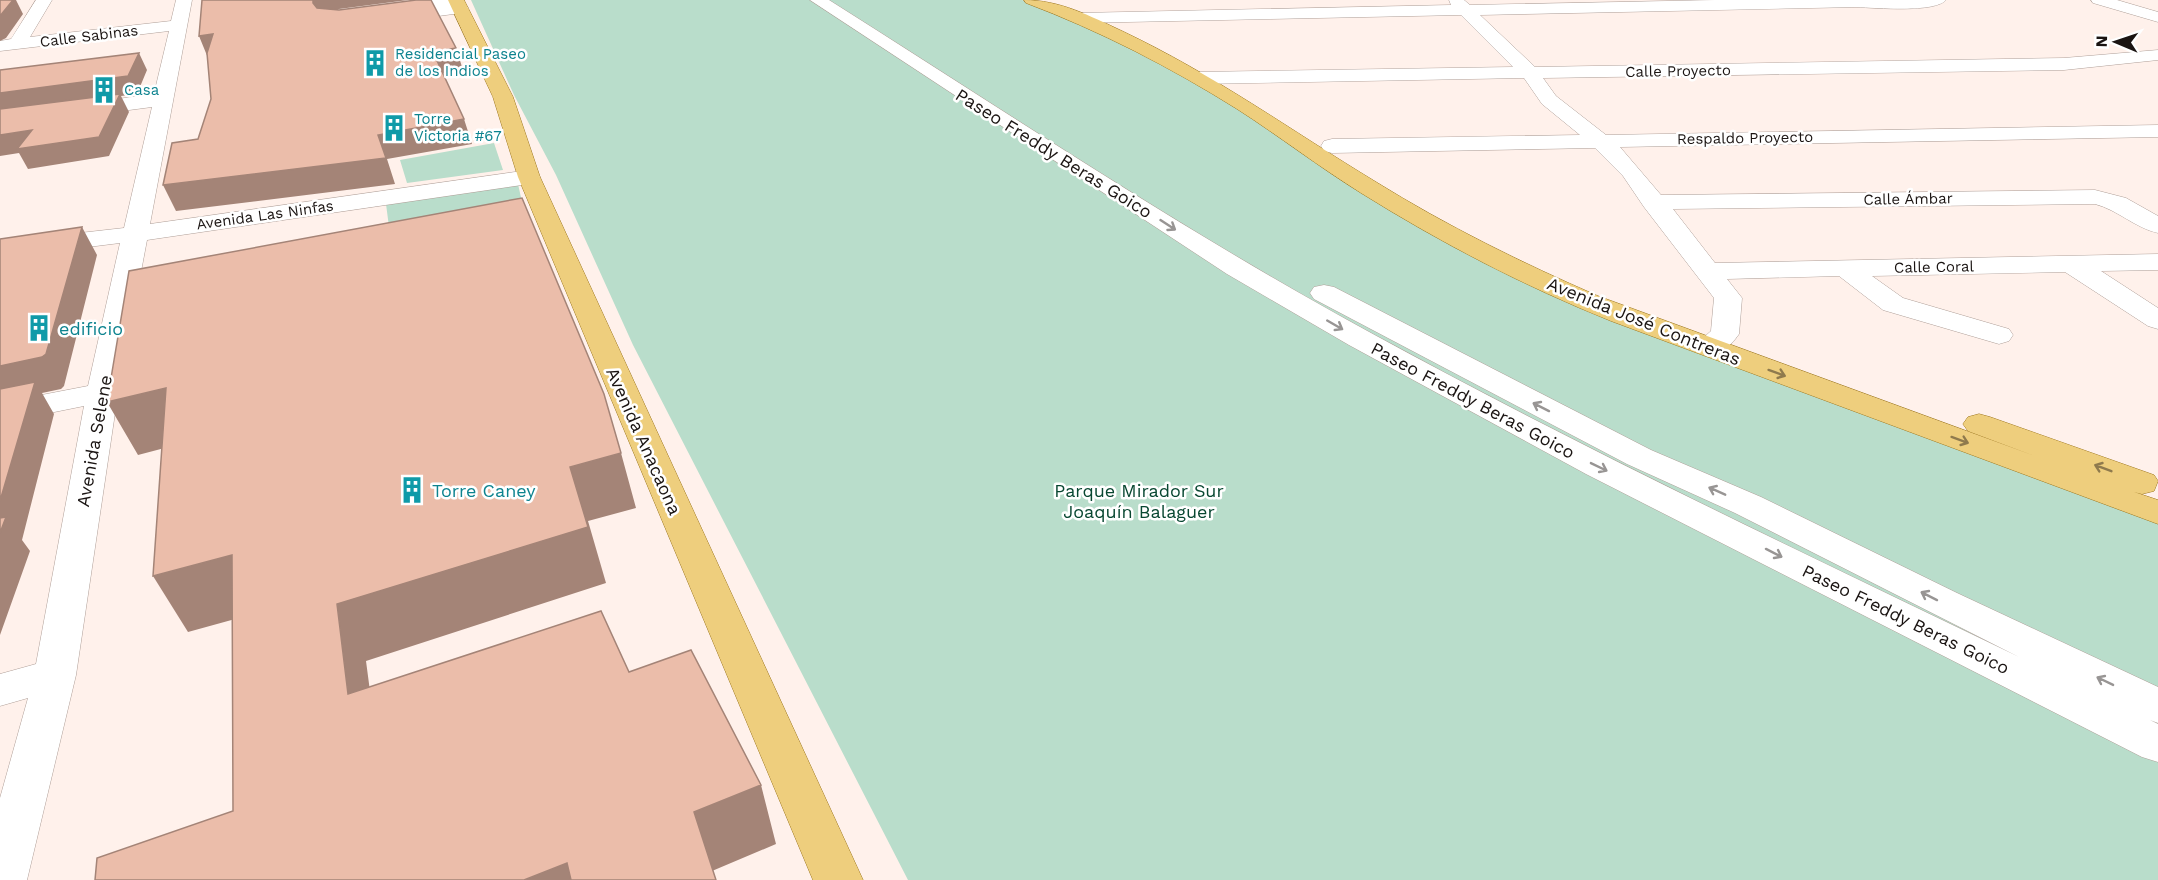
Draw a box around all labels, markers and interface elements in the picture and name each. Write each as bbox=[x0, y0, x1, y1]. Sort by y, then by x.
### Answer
north arrow bbox=[2086, 12, 2146, 72]
street label: Calle Sabinas bbox=[39, 21, 139, 51]
text: N bbox=[2092, 35, 2111, 48]
place label: Residencial Paseo de los Indios bbox=[395, 45, 526, 80]
building icon: Residencial Paseo de los Indios bbox=[360, 48, 390, 78]
street label: Calle Proyecto bbox=[1625, 61, 1731, 81]
building icon: Casa bbox=[89, 75, 119, 105]
place label: Casa bbox=[124, 81, 160, 99]
street label: Paseo Freddy Beras Goico bbox=[952, 84, 1156, 222]
place label: Torre Victoria #67 bbox=[414, 110, 502, 145]
building icon: Torre Victoria #67 bbox=[379, 113, 409, 143]
street label: Respaldo Proyecto bbox=[1677, 128, 1813, 148]
street label: Calle Ámbar bbox=[1863, 189, 1953, 209]
street label: Avenida Las Ninfas bbox=[195, 196, 335, 234]
one-way arrow bbox=[1159, 219, 1176, 231]
street label: Calle Coral bbox=[1894, 257, 1975, 277]
street label: Avenida José Contreras bbox=[1544, 273, 1744, 369]
building icon: edificio bbox=[24, 313, 54, 343]
place label: edificio bbox=[59, 318, 123, 339]
one-way arrow bbox=[1326, 319, 1343, 331]
street label: Paseo Freddy Beras Goico bbox=[1368, 337, 1578, 463]
street label: Avenida Anacaona bbox=[602, 364, 686, 518]
one-way arrow bbox=[1767, 368, 1786, 379]
street label: Avenida Selene bbox=[72, 373, 116, 509]
one-way arrow bbox=[1533, 401, 1550, 413]
one-way arrow bbox=[1950, 436, 1968, 447]
one-way arrow bbox=[1590, 462, 1608, 473]
one-way arrow bbox=[2094, 462, 2113, 473]
building icon: Torre Caney bbox=[397, 475, 427, 505]
place label: Torre Caney bbox=[432, 480, 536, 501]
park label: Parque Mirador Sur Joaquín Balaguer bbox=[1054, 480, 1224, 522]
one-way arrow bbox=[1708, 485, 1727, 496]
one-way arrow bbox=[1765, 547, 1782, 559]
street label: Paseo Freddy Beras Goico bbox=[1799, 560, 2013, 678]
one-way arrow bbox=[1921, 590, 1939, 602]
one-way arrow bbox=[2097, 674, 2115, 686]

